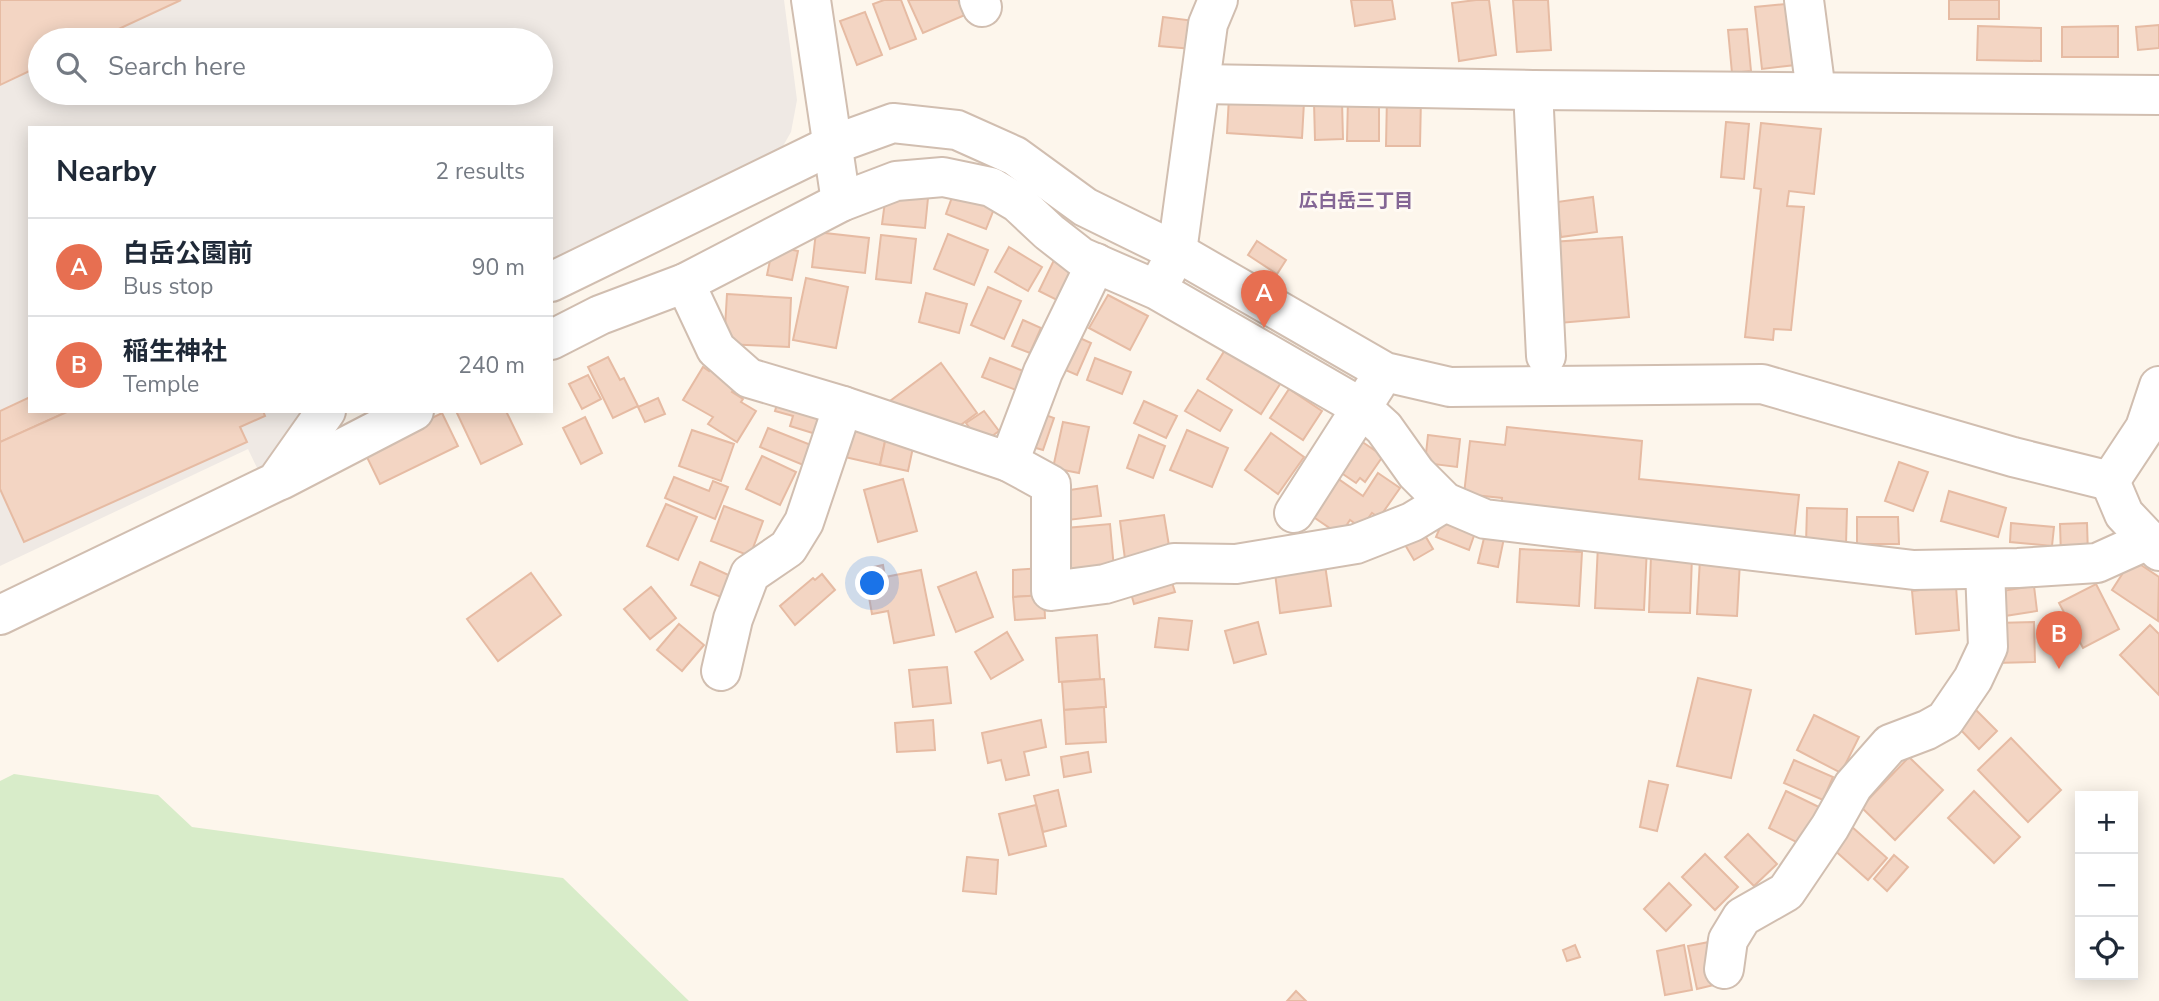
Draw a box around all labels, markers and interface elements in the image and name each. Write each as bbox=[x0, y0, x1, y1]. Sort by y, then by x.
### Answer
search box bbox=[28, 28, 553, 105]
icon: search bbox=[52, 48, 90, 86]
text: Search here bbox=[108, 49, 246, 84]
text: Nearby bbox=[56, 151, 156, 192]
text: 2 results bbox=[435, 156, 525, 187]
district label: 広白岳三丁目 bbox=[1299, 188, 1413, 214]
text: 白岳公園前 bbox=[123, 236, 253, 271]
text: A bbox=[70, 252, 88, 283]
text: 90 m bbox=[472, 252, 525, 283]
pin: A bbox=[1241, 270, 1287, 328]
text: Bus stop bbox=[123, 271, 214, 302]
text: 稲生神社 bbox=[123, 334, 227, 369]
text: B bbox=[71, 350, 87, 381]
text: 240 m bbox=[458, 350, 525, 381]
text: Temple bbox=[123, 369, 199, 400]
your location bbox=[855, 566, 889, 600]
pin: B bbox=[2036, 611, 2082, 669]
map controls bbox=[2075, 791, 2138, 980]
button: + bbox=[2075, 791, 2138, 854]
button: − bbox=[2075, 854, 2138, 917]
button: locate bbox=[2075, 917, 2138, 980]

